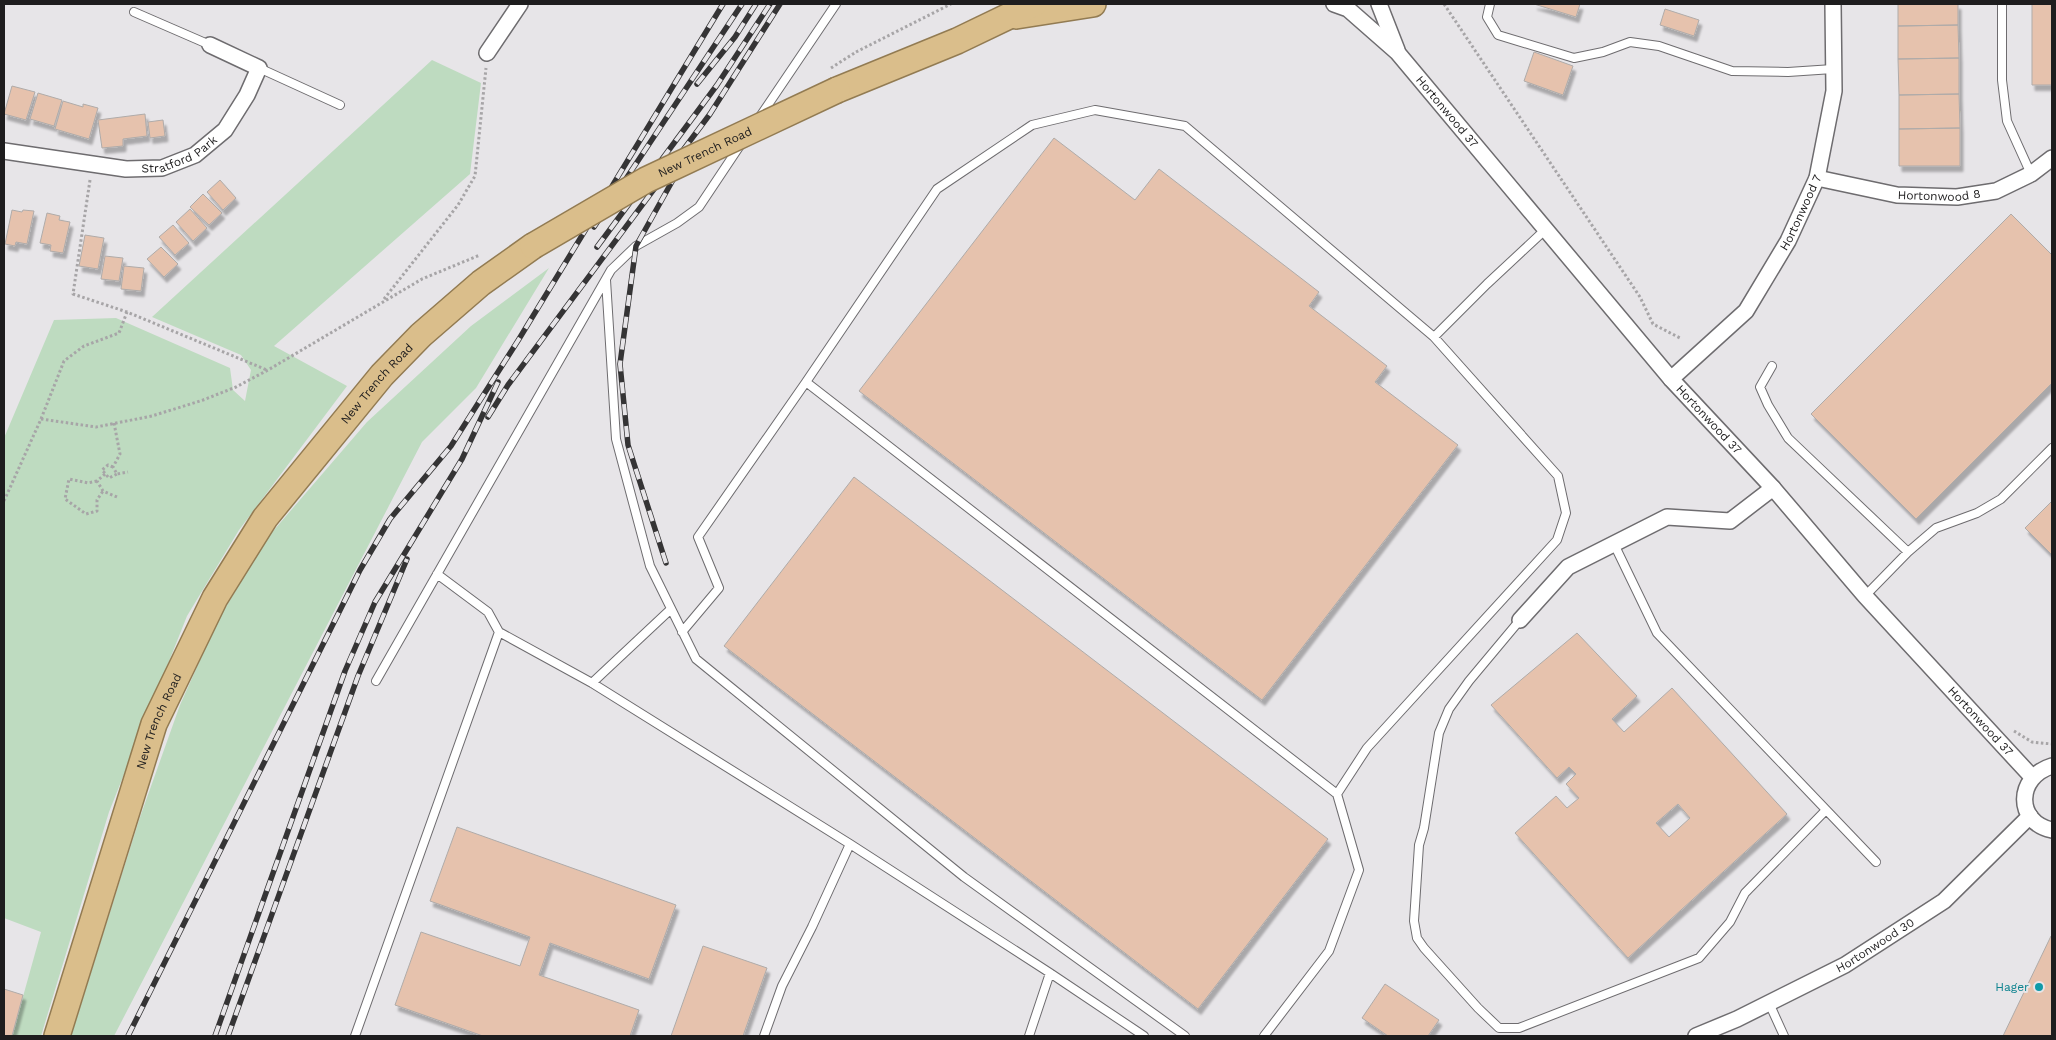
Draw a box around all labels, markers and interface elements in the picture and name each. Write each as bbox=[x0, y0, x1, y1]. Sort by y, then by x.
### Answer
street label: Hortonwood 37 bbox=[1413, 73, 1481, 151]
street label: New Trench Road bbox=[656, 124, 754, 180]
street label: Stratford Park bbox=[141, 132, 220, 176]
street label: Hortonwood 7 bbox=[1777, 172, 1825, 253]
street label: Hortonwood 8 bbox=[1897, 186, 1982, 204]
street label: New Trench Road bbox=[338, 341, 416, 427]
street label: Hortonwood 37 bbox=[1673, 382, 1745, 457]
street label: New Trench Road bbox=[133, 671, 184, 771]
street label: Hortonwood 37 bbox=[1945, 684, 2016, 759]
street label: Hortonwood 30 bbox=[1834, 915, 1917, 975]
place label: Hager bbox=[1995, 980, 2029, 994]
marker: Hager bbox=[2033, 981, 2045, 993]

